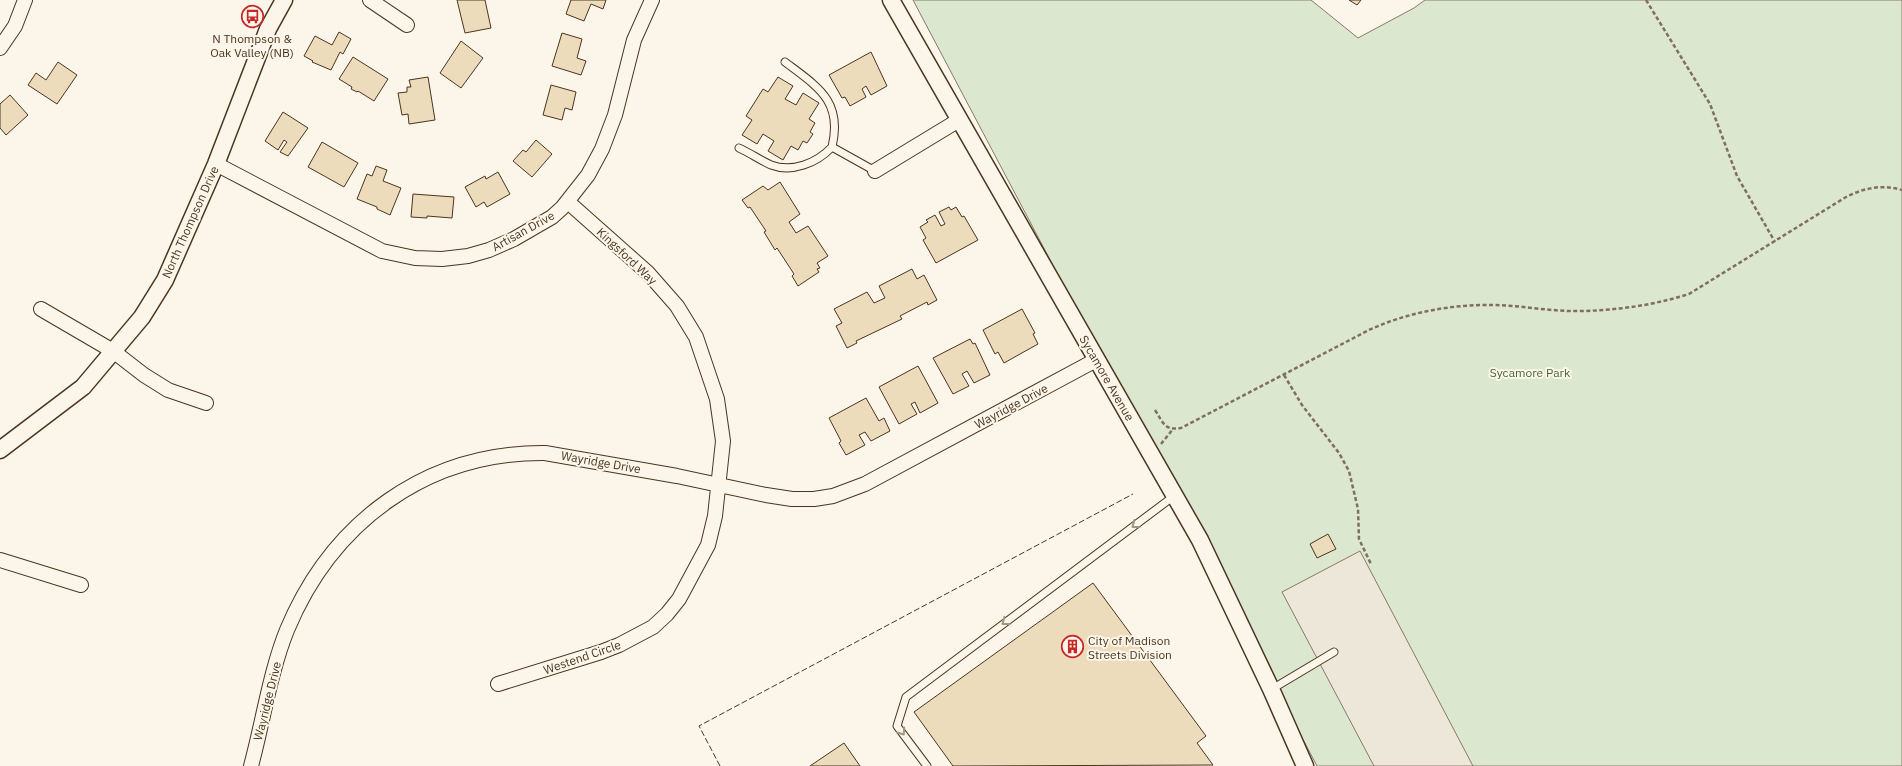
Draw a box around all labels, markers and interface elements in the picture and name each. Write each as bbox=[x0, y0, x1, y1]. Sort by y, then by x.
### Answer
bus stop icon: N Thompson & Oak Valley (NB) bbox=[240, 5, 264, 29]
place label: N Thompson & Oak Valley (NB) bbox=[210, 31, 294, 60]
street label: North Thompson Drive bbox=[158, 163, 222, 281]
street label: Artisan Drive bbox=[489, 207, 557, 254]
street label: Kingsford Way bbox=[594, 224, 660, 288]
street label: Sycamore Avenue bbox=[1076, 333, 1138, 424]
park label: Sycamore Park bbox=[1490, 365, 1571, 380]
street label: Wayridge Drive bbox=[972, 380, 1051, 432]
street label: Wayridge Drive bbox=[560, 448, 642, 476]
one-way arrow bbox=[1132, 519, 1141, 527]
one-way arrow bbox=[1002, 617, 1011, 625]
place label: City of Madison Streets Division bbox=[1088, 633, 1172, 662]
building icon: City of Madison Streets Division bbox=[1060, 635, 1084, 659]
street label: Westend Circle bbox=[541, 637, 623, 677]
street label: Wayridge Drive bbox=[250, 660, 284, 742]
one-way arrow bbox=[896, 727, 905, 736]

